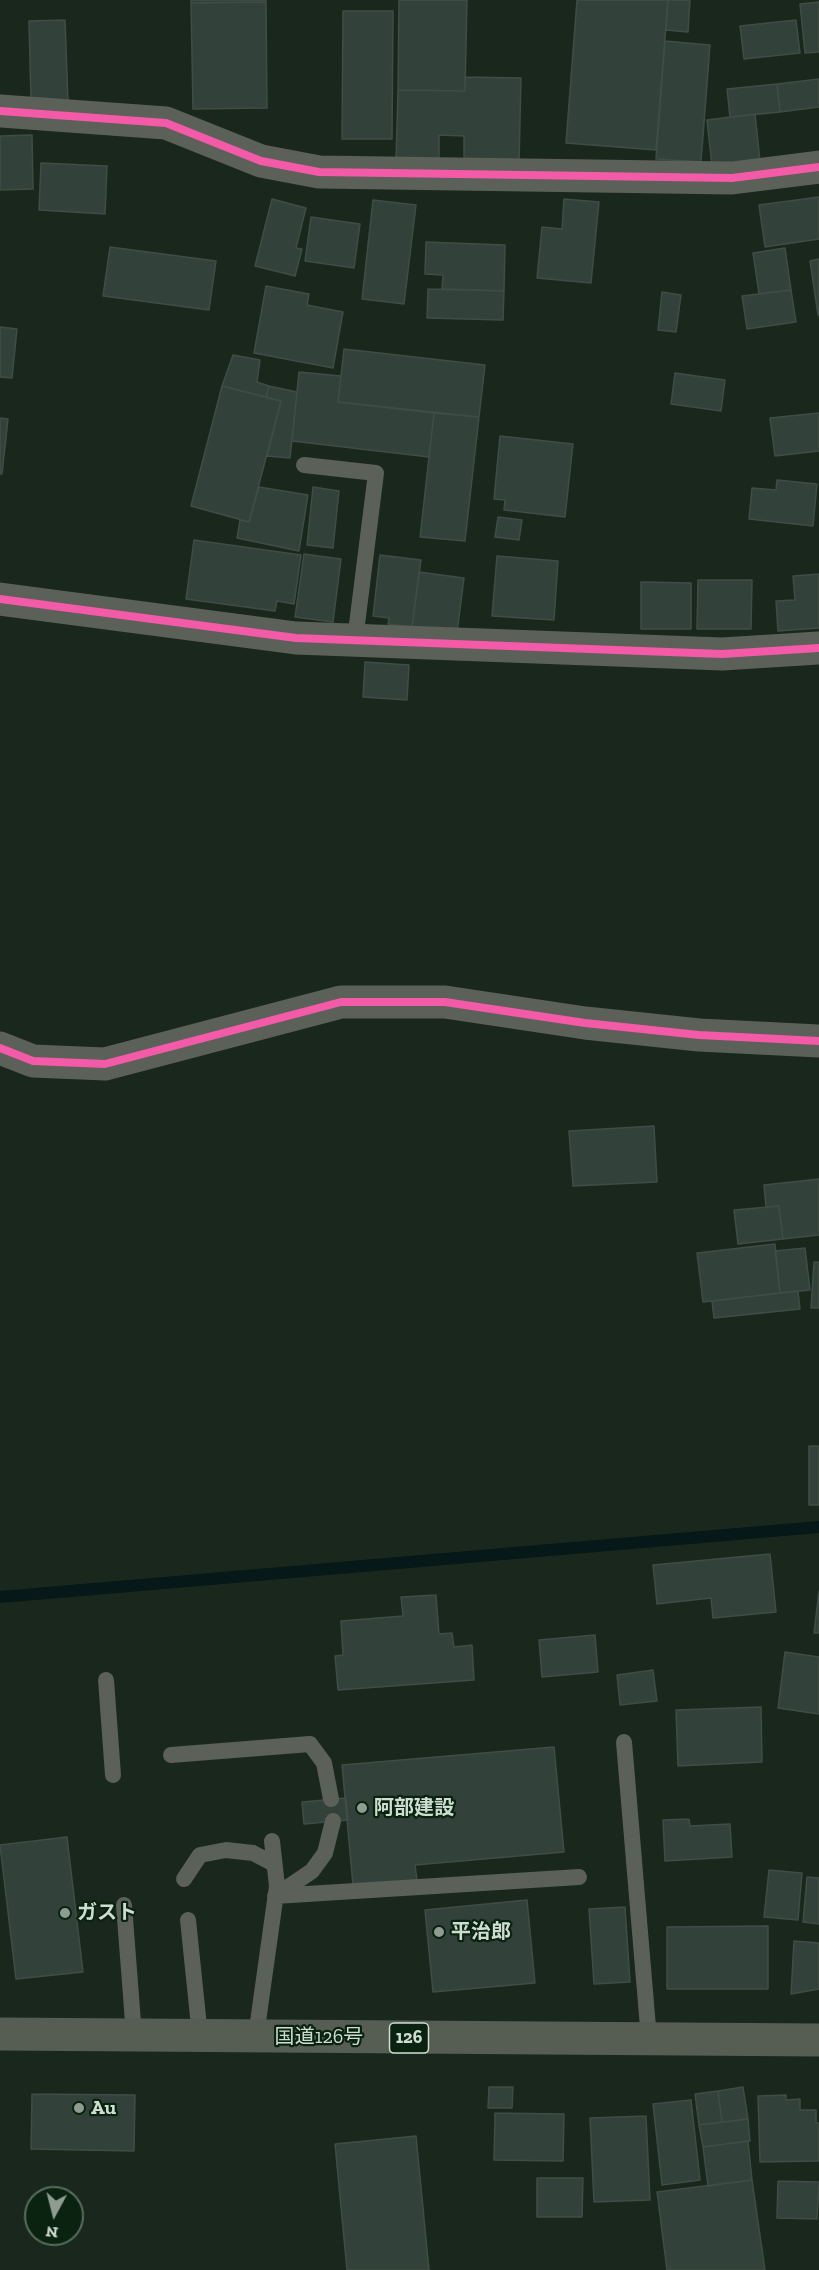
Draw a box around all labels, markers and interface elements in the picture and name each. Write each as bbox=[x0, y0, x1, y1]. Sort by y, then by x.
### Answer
place label: 阿部建設 bbox=[374, 1796, 454, 1820]
marker: 阿部建設 bbox=[355, 1801, 369, 1815]
place label: ガスト bbox=[77, 1901, 137, 1925]
marker: ガスト bbox=[58, 1906, 72, 1920]
place label: 平治郎 bbox=[451, 1920, 511, 1944]
marker: 平治郎 bbox=[432, 1925, 446, 1939]
road number: 126 bbox=[390, 2023, 428, 2053]
street label: 国道126号 bbox=[275, 2025, 363, 2049]
place label: Au bbox=[91, 2096, 116, 2120]
marker: Au bbox=[72, 2101, 86, 2115]
north arrow bbox=[24, 2186, 84, 2246]
text: N bbox=[45, 2222, 59, 2243]

